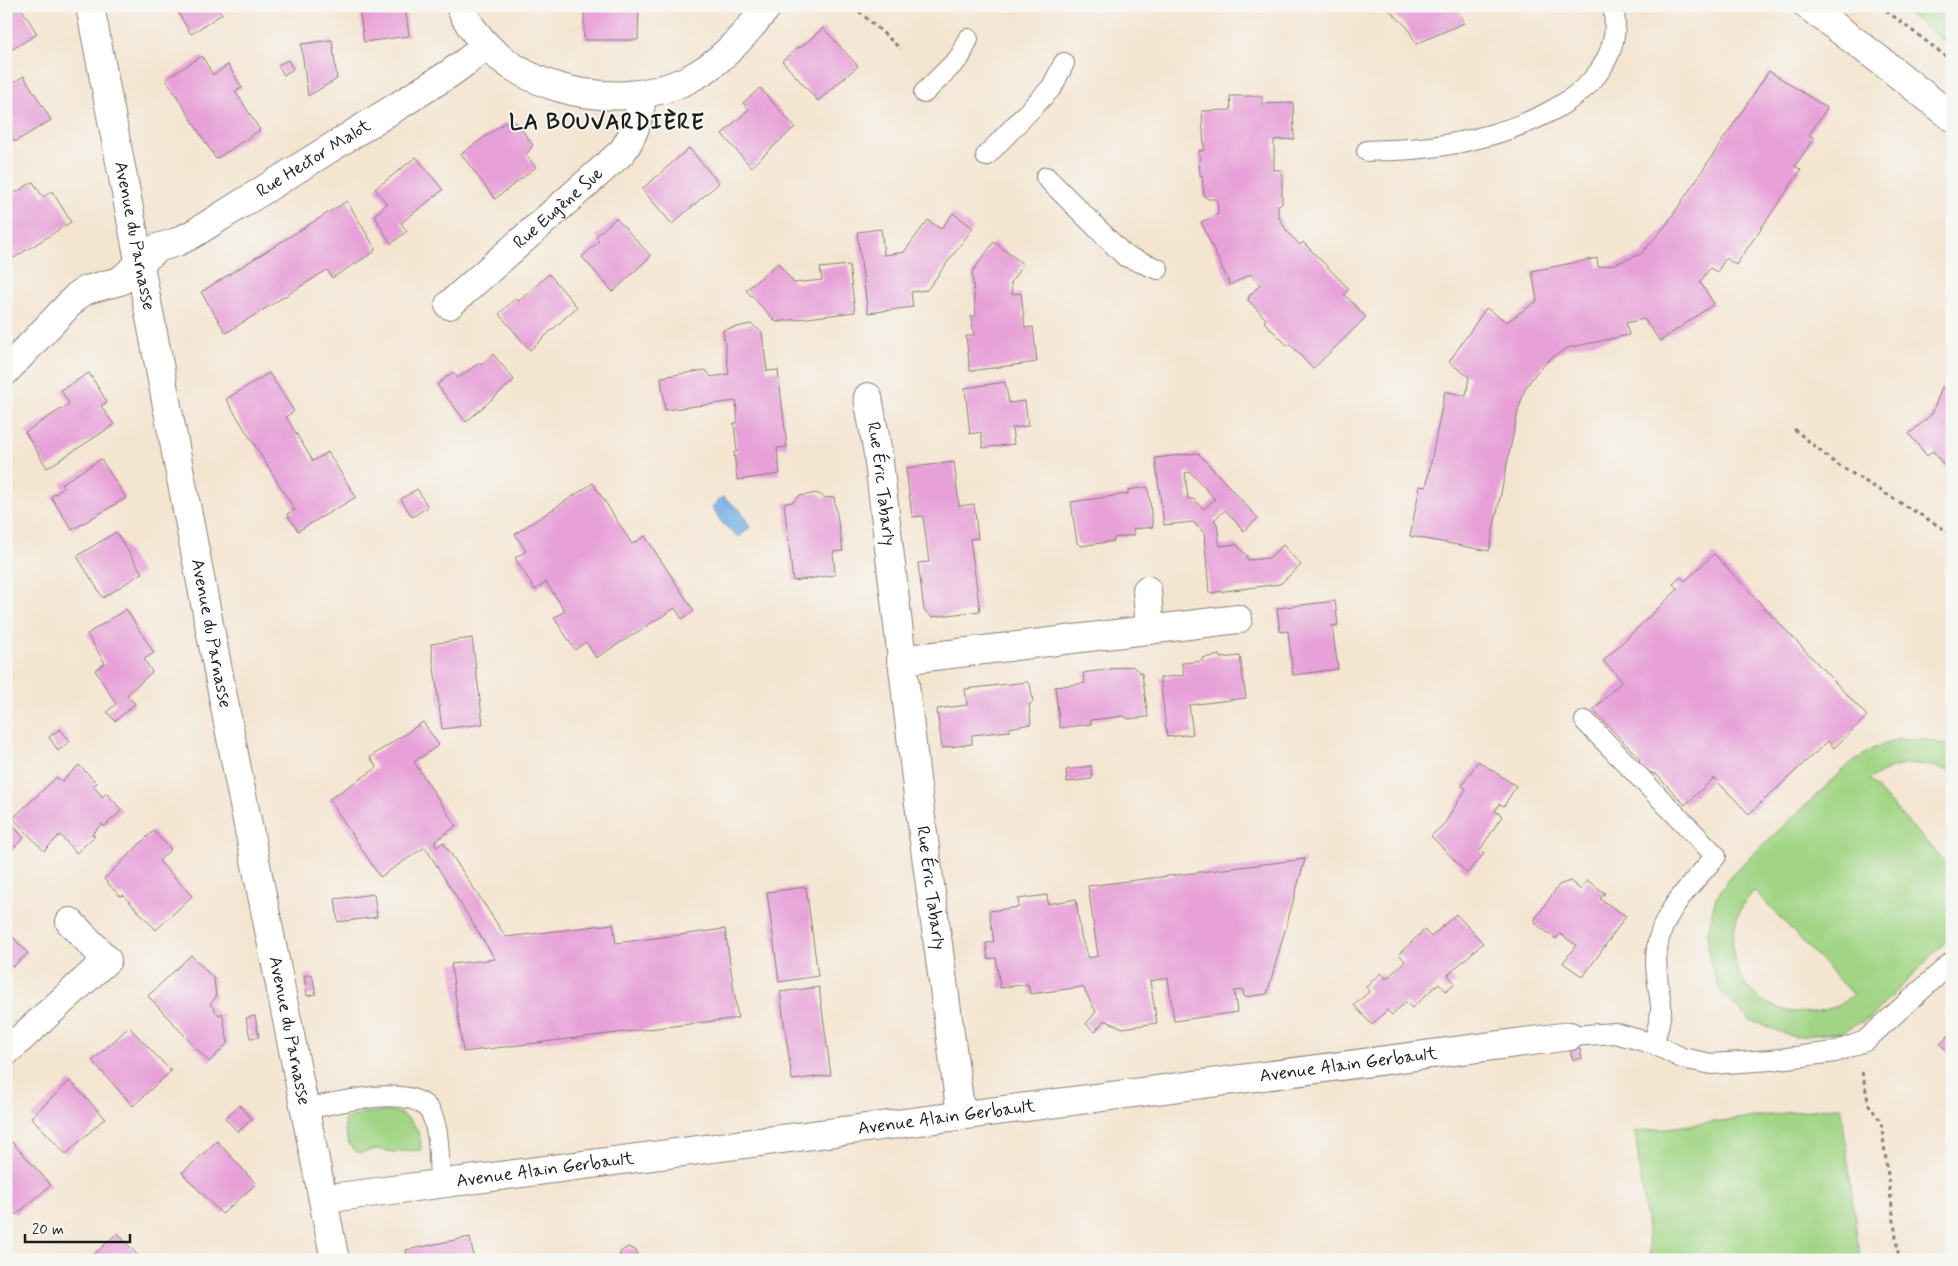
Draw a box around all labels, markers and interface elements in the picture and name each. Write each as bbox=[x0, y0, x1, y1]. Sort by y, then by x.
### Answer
district label: LA BOUVARDIÈRE bbox=[509, 108, 705, 137]
street label: Rue Hector Malot bbox=[252, 114, 376, 203]
street label: Avenue du Parnasse bbox=[108, 159, 160, 312]
street label: Rue Eugène Sue bbox=[508, 162, 609, 255]
street label: Rue Éric Tabarly bbox=[861, 420, 901, 547]
street label: Avenue du Parnasse bbox=[185, 557, 237, 710]
street label: Rue Éric Tabarly bbox=[910, 824, 951, 952]
street label: Avenue du Parnasse bbox=[263, 954, 316, 1107]
street label: Avenue Alain Gerbault bbox=[1258, 1041, 1439, 1088]
street label: Avenue Alain Gerbault bbox=[856, 1094, 1037, 1141]
street label: Avenue Alain Gerbault bbox=[455, 1146, 636, 1193]
scale bar bbox=[25, 1211, 130, 1243]
text: 20 m bbox=[32, 1220, 64, 1240]

